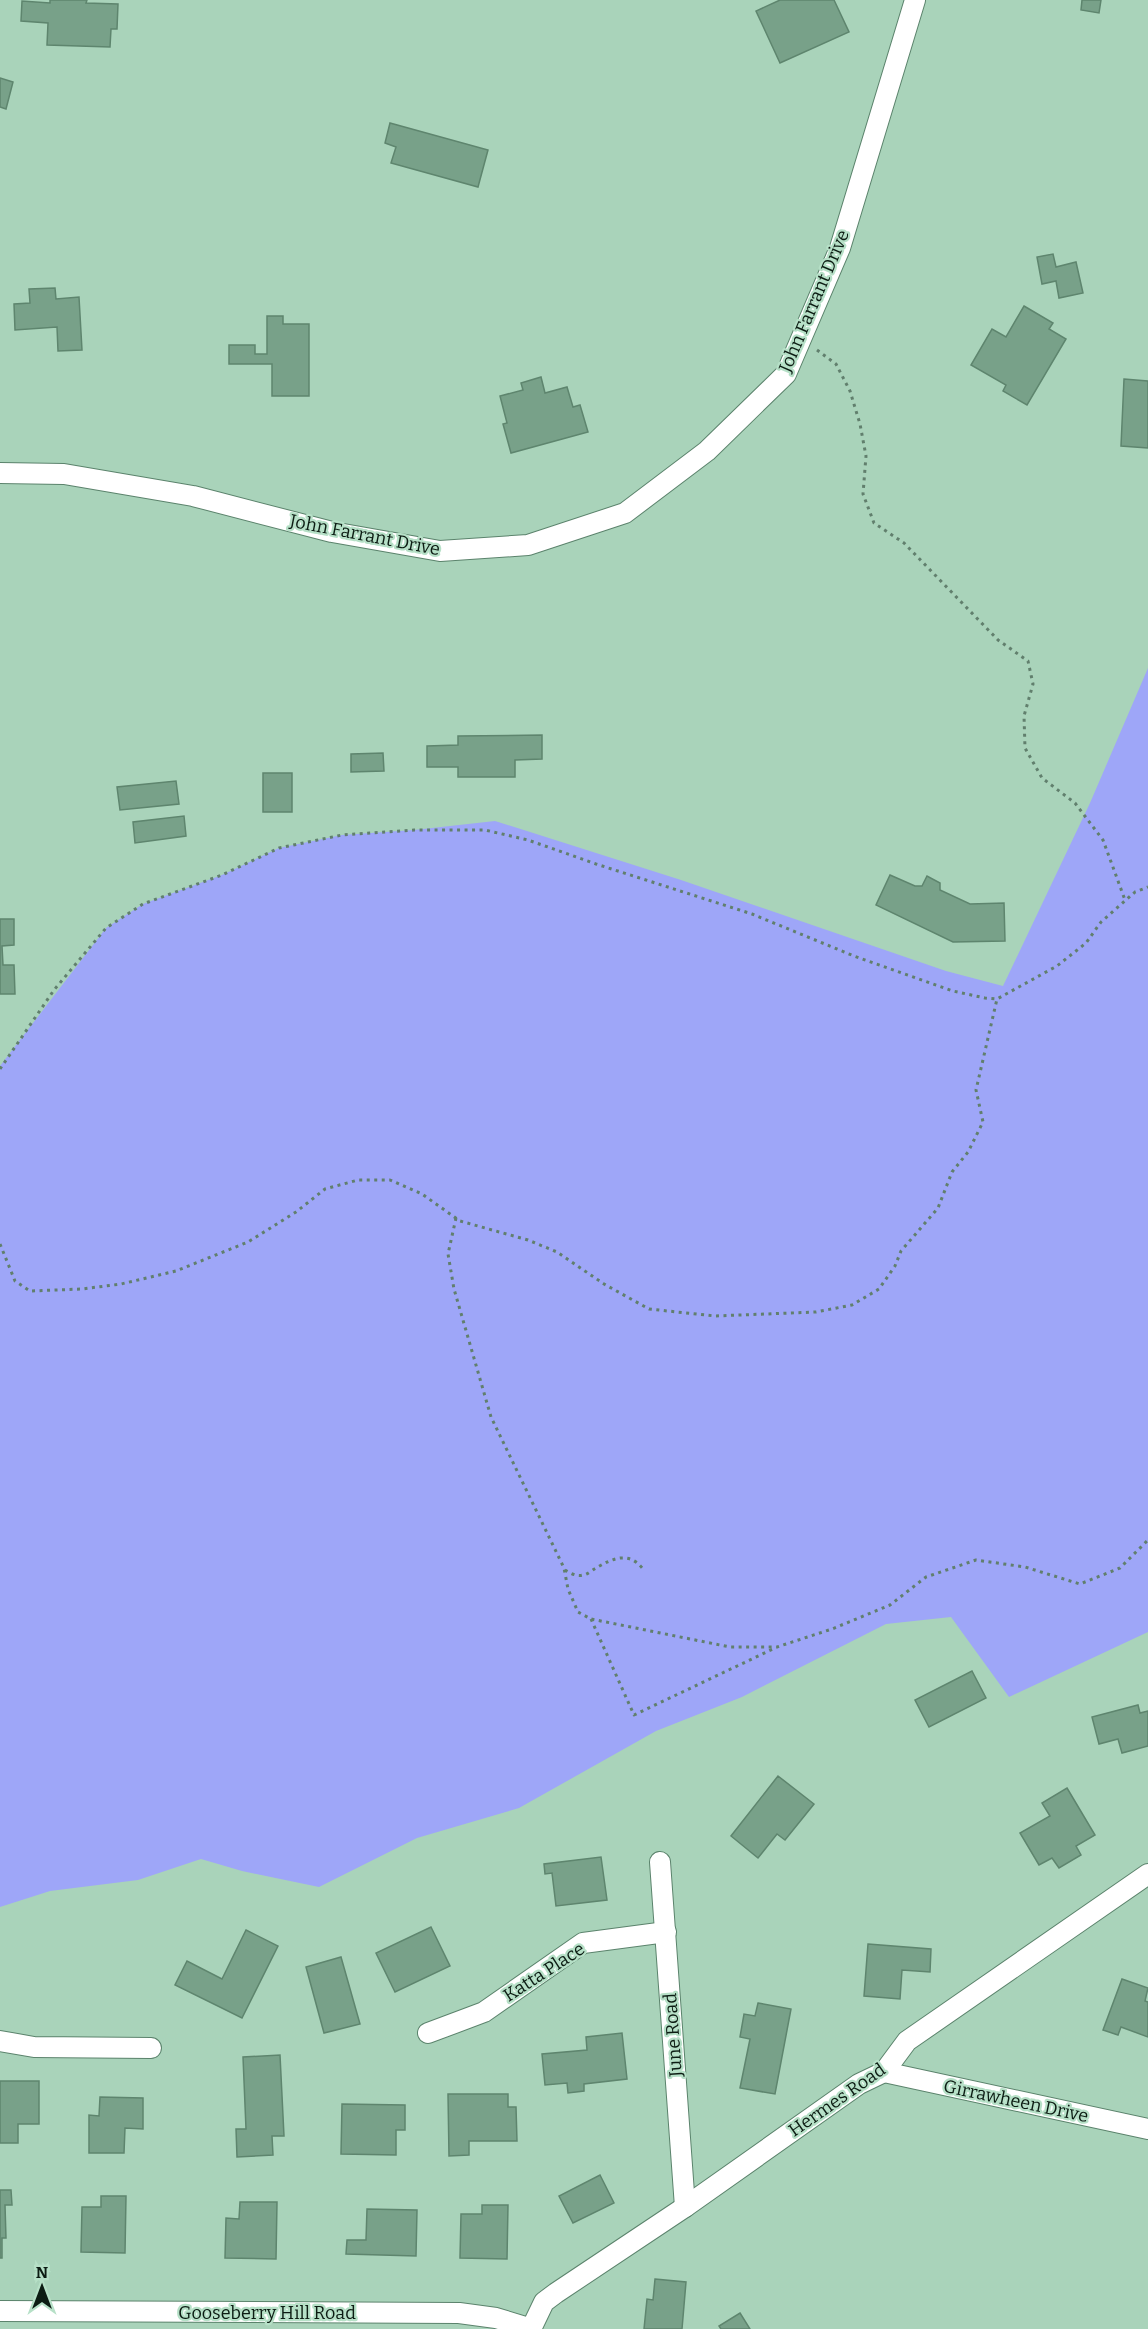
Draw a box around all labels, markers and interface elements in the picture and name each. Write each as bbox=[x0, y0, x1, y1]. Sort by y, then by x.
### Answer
street label: John Farrant Drive bbox=[774, 227, 854, 376]
street label: John Farrant Drive bbox=[287, 509, 442, 560]
street label: Katta Place bbox=[499, 1938, 589, 2006]
street label: June Road bbox=[659, 1992, 687, 2079]
street label: Hermes Road bbox=[784, 2058, 890, 2141]
street label: Girrawheen Drive bbox=[942, 2075, 1090, 2127]
north arrow bbox=[12, 2257, 72, 2317]
text: N bbox=[36, 2263, 48, 2282]
street label: Gooseberry Hill Road bbox=[178, 2302, 356, 2324]

